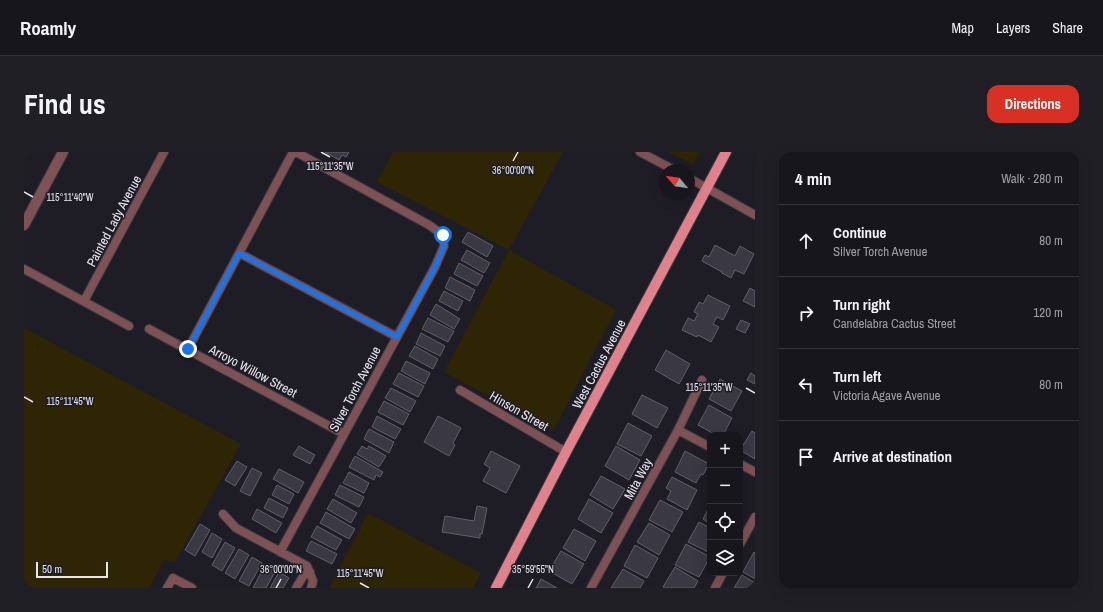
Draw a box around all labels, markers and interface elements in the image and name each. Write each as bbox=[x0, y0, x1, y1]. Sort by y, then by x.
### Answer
text: Roamly bbox=[20, 15, 76, 41]
text: Map bbox=[952, 19, 974, 37]
text: Layers bbox=[996, 19, 1030, 37]
text: Share bbox=[1052, 19, 1083, 37]
text: Find us bbox=[24, 85, 106, 123]
button: Directions bbox=[987, 85, 1079, 123]
text: 115°11'35"W bbox=[307, 160, 354, 173]
text: 36°00'00"N bbox=[492, 164, 534, 177]
north arrow bbox=[659, 164, 695, 200]
text: 4 min bbox=[795, 167, 831, 190]
text: Walk · 280 m bbox=[1001, 170, 1063, 187]
street label: Painted Lady Avenue bbox=[83, 172, 145, 270]
text: 115°11'40"W bbox=[47, 191, 94, 204]
text: Continue bbox=[833, 222, 886, 243]
route start bbox=[434, 226, 452, 244]
icon: ahead bbox=[795, 230, 817, 252]
text: 80 m bbox=[1039, 232, 1063, 249]
text: Silver Torch Avenue bbox=[833, 243, 927, 260]
text: Turn right bbox=[833, 294, 890, 315]
icon: right bbox=[795, 302, 817, 324]
text: 120 m bbox=[1033, 304, 1063, 321]
text: Candelabra Cactus Street bbox=[833, 315, 956, 332]
street label: West Cactus Avenue bbox=[568, 316, 630, 412]
route end bbox=[179, 340, 197, 358]
street label: Arroyo Willow Street bbox=[205, 340, 300, 401]
street label: Silver Torch Avenue bbox=[325, 343, 385, 435]
text: Turn left bbox=[833, 366, 881, 387]
icon: left bbox=[795, 374, 817, 396]
text: 80 m bbox=[1039, 376, 1063, 393]
text: 115°11'35"W bbox=[686, 381, 733, 394]
street label: Hinson Street bbox=[487, 387, 552, 435]
text: Victoria Agave Avenue bbox=[833, 387, 941, 404]
text: 115°11'45"W bbox=[47, 395, 94, 408]
map controls bbox=[707, 432, 743, 576]
button: + bbox=[707, 432, 743, 468]
icon: arrive bbox=[795, 446, 817, 468]
text: Arrive at destination bbox=[833, 446, 952, 467]
street label: Mita Way bbox=[620, 455, 656, 503]
button: − bbox=[707, 468, 743, 504]
button: locate bbox=[707, 504, 743, 540]
button: layers bbox=[707, 540, 743, 576]
scale bar bbox=[36, 560, 108, 579]
text: 50 m bbox=[42, 562, 62, 576]
text: 36°00'00"N bbox=[260, 563, 302, 576]
text: 35°59'55"N bbox=[512, 563, 554, 576]
text: 115°11'45"W bbox=[337, 567, 384, 580]

